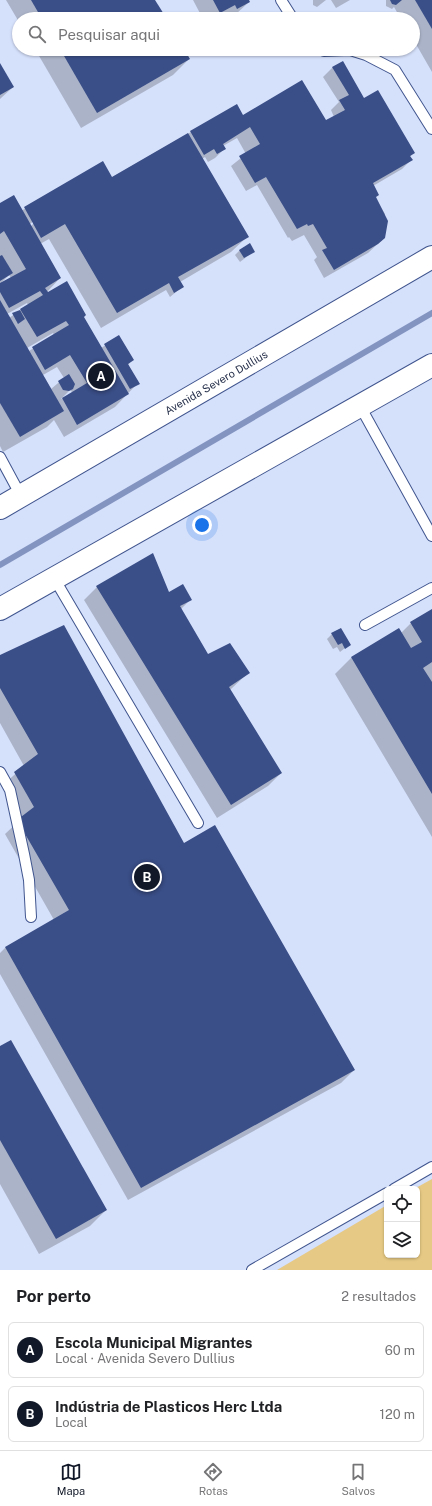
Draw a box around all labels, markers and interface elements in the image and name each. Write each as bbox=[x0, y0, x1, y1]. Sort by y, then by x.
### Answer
search box bbox=[12, 12, 420, 56]
icon: search bbox=[26, 23, 48, 45]
text: Pesquisar aqui bbox=[58, 26, 160, 43]
street label: Avenida Severo Dullius bbox=[163, 348, 270, 417]
pin: A bbox=[88, 361, 114, 391]
your location bbox=[192, 515, 212, 535]
pin: B bbox=[134, 862, 160, 892]
map controls bbox=[384, 1186, 420, 1258]
button: locate bbox=[384, 1186, 420, 1222]
button: layers bbox=[384, 1222, 420, 1258]
text: Por perto bbox=[16, 1286, 91, 1306]
text: 2 resultados bbox=[341, 1289, 416, 1304]
text: Escola Municipal Migrantes bbox=[55, 1334, 252, 1351]
text: A bbox=[25, 1343, 35, 1358]
text: 60 m bbox=[385, 1343, 415, 1358]
text: Local · Avenida Severo Dullius bbox=[55, 1351, 235, 1366]
text: Indústria de Plasticos Herc Ltda bbox=[55, 1398, 282, 1415]
text: B bbox=[26, 1407, 34, 1422]
text: 120 m bbox=[380, 1407, 415, 1422]
text: Local bbox=[55, 1415, 88, 1430]
tab: Mapa bbox=[57, 1461, 85, 1497]
tab: Rotas bbox=[199, 1461, 228, 1497]
tab: Salvos bbox=[341, 1461, 375, 1497]

